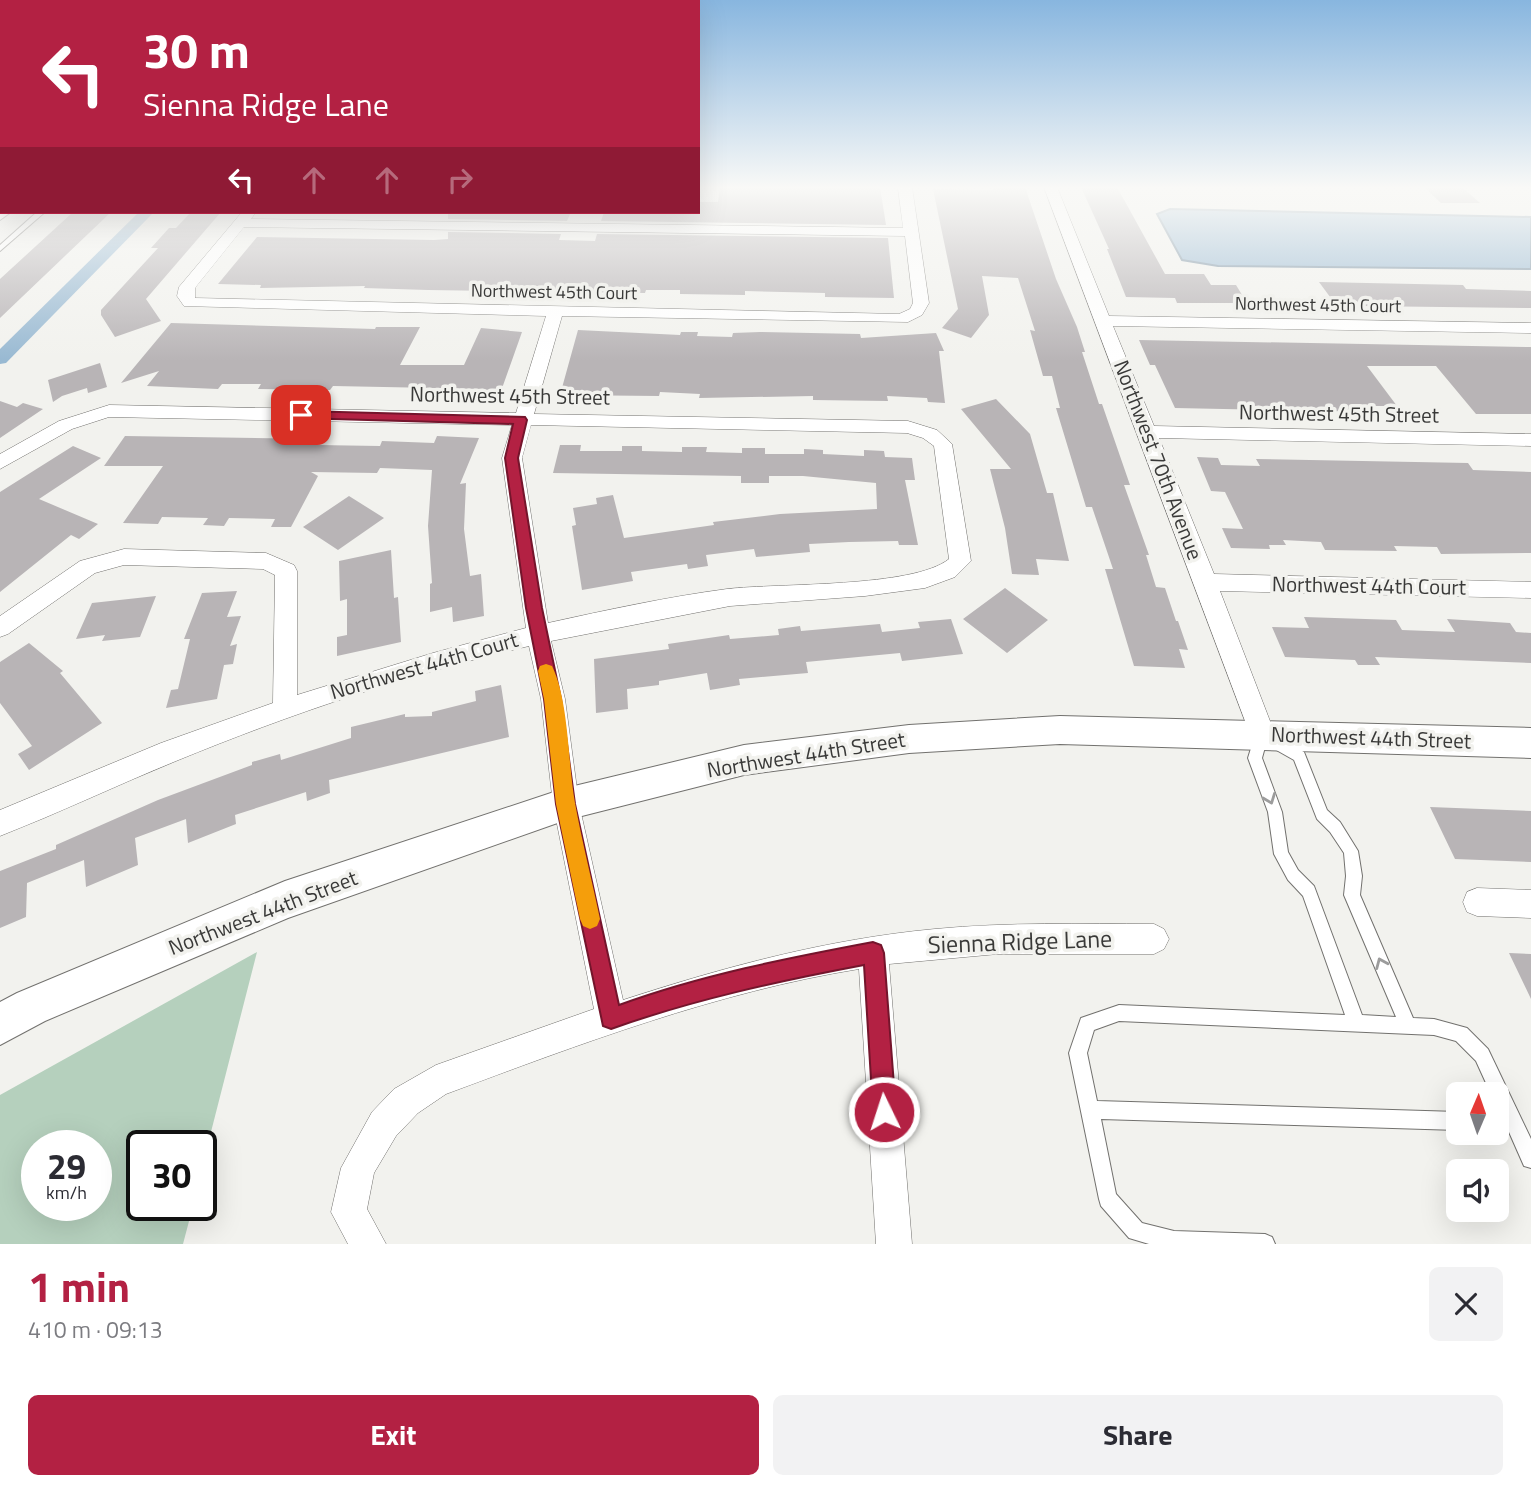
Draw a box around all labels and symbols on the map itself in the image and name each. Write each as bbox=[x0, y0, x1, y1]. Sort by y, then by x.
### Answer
street label: Northwest 45th Court bbox=[471, 277, 638, 306]
street label: Northwest 45th Court bbox=[1235, 290, 1402, 319]
street label: Northwest 70th Avenue bbox=[1106, 355, 1212, 564]
street label: Northwest 45th Street bbox=[410, 377, 611, 413]
pin bbox=[271, 385, 331, 445]
street label: Northwest 45th Street bbox=[1239, 395, 1440, 431]
street label: Northwest 44th Court bbox=[1272, 567, 1467, 603]
street label: Northwest 44th Court bbox=[326, 623, 522, 707]
street label: Northwest 44th Street bbox=[1270, 718, 1472, 757]
street label: Northwest 44th Street bbox=[704, 722, 908, 785]
one-way arrow bbox=[1262, 792, 1276, 804]
street label: Northwest 44th Street bbox=[163, 861, 362, 963]
street label: Sienna Ridge Lane bbox=[927, 920, 1113, 962]
one-way arrow bbox=[1375, 958, 1389, 970]
position arrow bbox=[847, 1075, 921, 1149]
north arrow bbox=[1446, 1082, 1508, 1144]
speed limit sign: 30 bbox=[126, 1130, 217, 1221]

